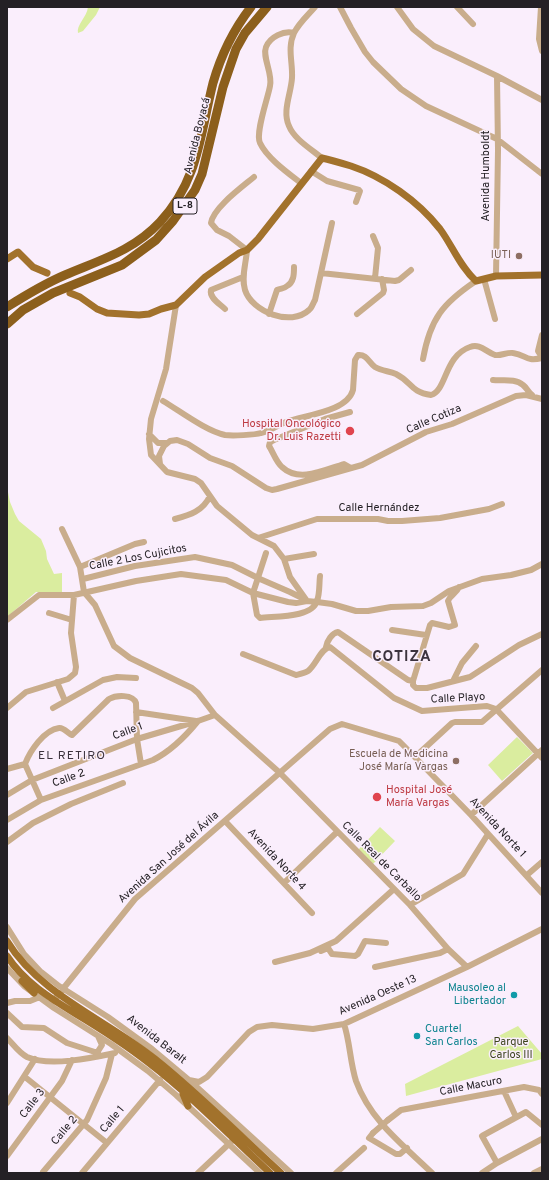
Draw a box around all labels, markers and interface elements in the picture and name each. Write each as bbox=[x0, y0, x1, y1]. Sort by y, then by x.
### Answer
street label: Avenida Boyacá bbox=[182, 96, 214, 176]
street label: Avenida Humboldt bbox=[480, 130, 494, 222]
road number: L-8 bbox=[173, 198, 197, 214]
place label: IUTI bbox=[491, 249, 511, 263]
marker: IUTI bbox=[514, 251, 524, 261]
street label: Calle Cotiza bbox=[405, 403, 463, 437]
place label: Hospital Oncológico Dr. Luis Razetti bbox=[242, 418, 341, 444]
marker: Hospital Oncológico Dr. Luis Razetti bbox=[344, 425, 356, 437]
street label: Calle Hernández bbox=[338, 502, 420, 516]
street label: Calle 2 Los Cujicitos bbox=[88, 542, 188, 574]
district label: COTIZA bbox=[372, 649, 432, 667]
street label: Calle Playo bbox=[430, 691, 486, 707]
street label: Calle 1 bbox=[111, 720, 145, 744]
place label: Escuela de Medicina José María Vargas bbox=[349, 748, 448, 774]
district label: EL RETIRO bbox=[38, 750, 106, 764]
marker: Escuela de Medicina José María Vargas bbox=[451, 756, 461, 766]
street label: Calle 2 bbox=[51, 767, 87, 791]
place label: Hospital José María Vargas bbox=[386, 784, 452, 810]
marker: Hospital José María Vargas bbox=[371, 791, 383, 803]
street label: Avenida Norte 1 bbox=[466, 795, 528, 861]
street label: Avenida San José del Ávila bbox=[116, 809, 222, 907]
street label: Calle Real de Carballo bbox=[338, 819, 424, 905]
street label: Avenida Norte 4 bbox=[244, 826, 308, 894]
street label: Avenida Oeste 13 bbox=[337, 973, 419, 1019]
place label: Mausoleo al Libertador bbox=[448, 982, 506, 1008]
marker: Mausoleo al Libertador bbox=[509, 990, 519, 1000]
street label: Avenida Baralt bbox=[123, 1013, 189, 1067]
place label: Cuartel San Carlos bbox=[425, 1023, 478, 1049]
marker: Cuartel San Carlos bbox=[412, 1031, 422, 1041]
park label: Parque Carlos III bbox=[489, 1036, 533, 1062]
street label: Calle Macuro bbox=[439, 1074, 503, 1100]
street label: Calle 3 bbox=[18, 1087, 48, 1121]
street label: Calle 1 bbox=[98, 1104, 128, 1136]
street label: Calle 2 bbox=[49, 1114, 81, 1148]

